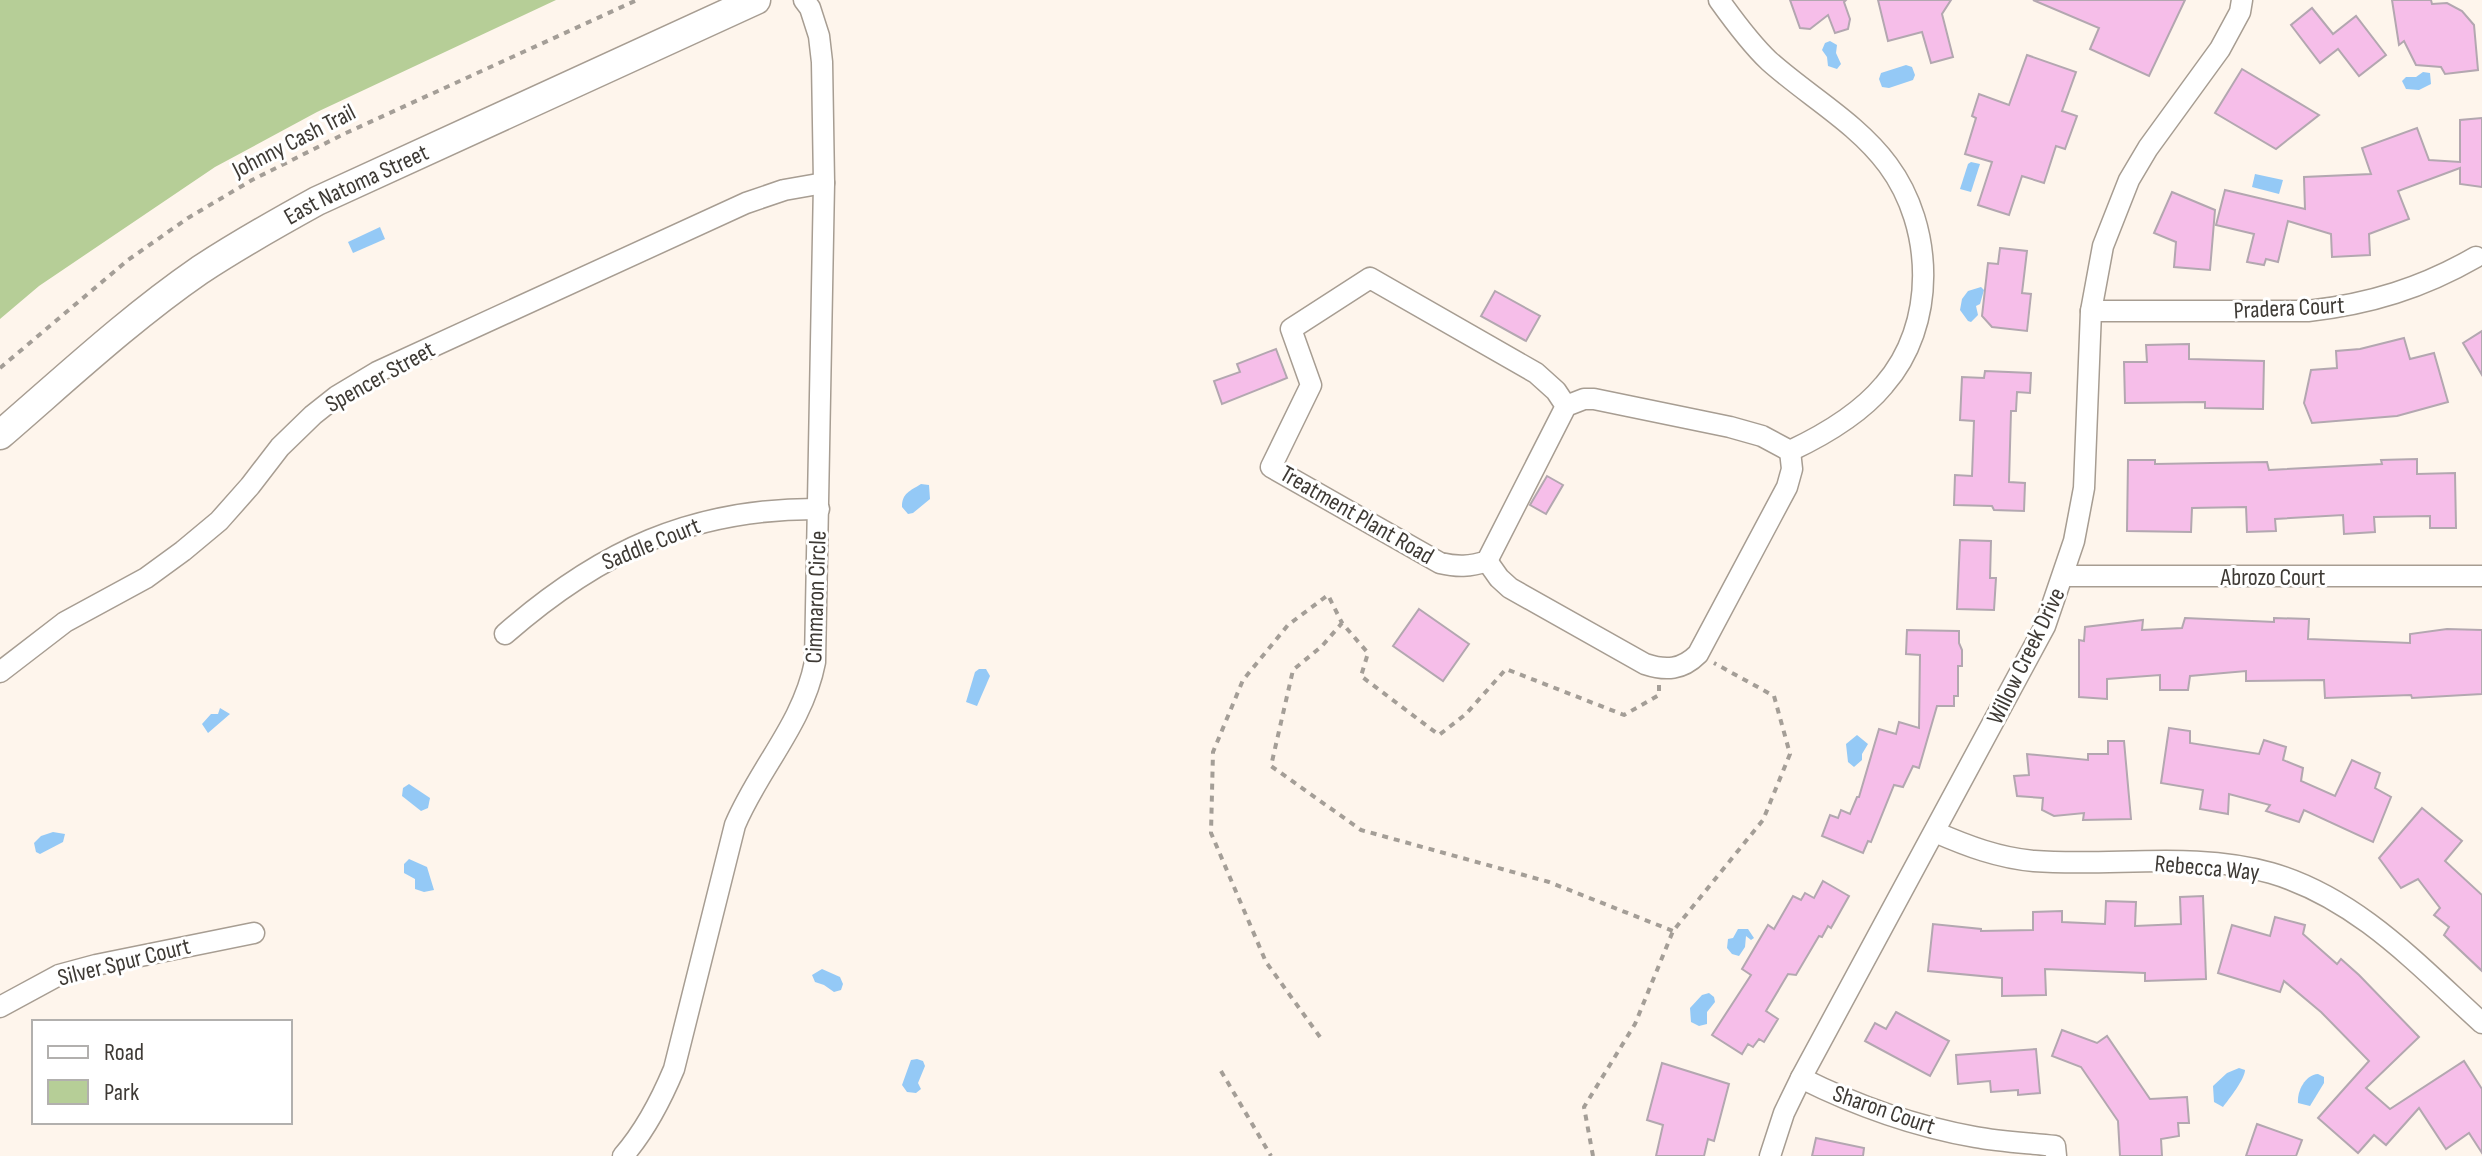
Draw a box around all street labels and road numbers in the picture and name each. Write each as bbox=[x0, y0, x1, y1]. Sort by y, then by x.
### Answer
street label: Johnny Cash Trail bbox=[227, 98, 361, 185]
street label: East Natoma Street bbox=[279, 137, 433, 231]
street label: Pradera Court bbox=[2233, 291, 2345, 325]
street label: Spencer Street bbox=[320, 335, 440, 419]
street label: Treatment Plant Road bbox=[1275, 459, 1439, 571]
street label: Saddle Court bbox=[598, 511, 704, 577]
street label: Cimmaron Circle bbox=[799, 530, 833, 664]
street label: Abrozo Court bbox=[2220, 563, 2325, 592]
street label: Willow Creek Drive bbox=[1980, 583, 2072, 729]
street label: Rebecca Way bbox=[2153, 849, 2261, 887]
street label: Silver Spur Court bbox=[55, 932, 193, 992]
street label: Sharon Court bbox=[1829, 1079, 1939, 1141]

